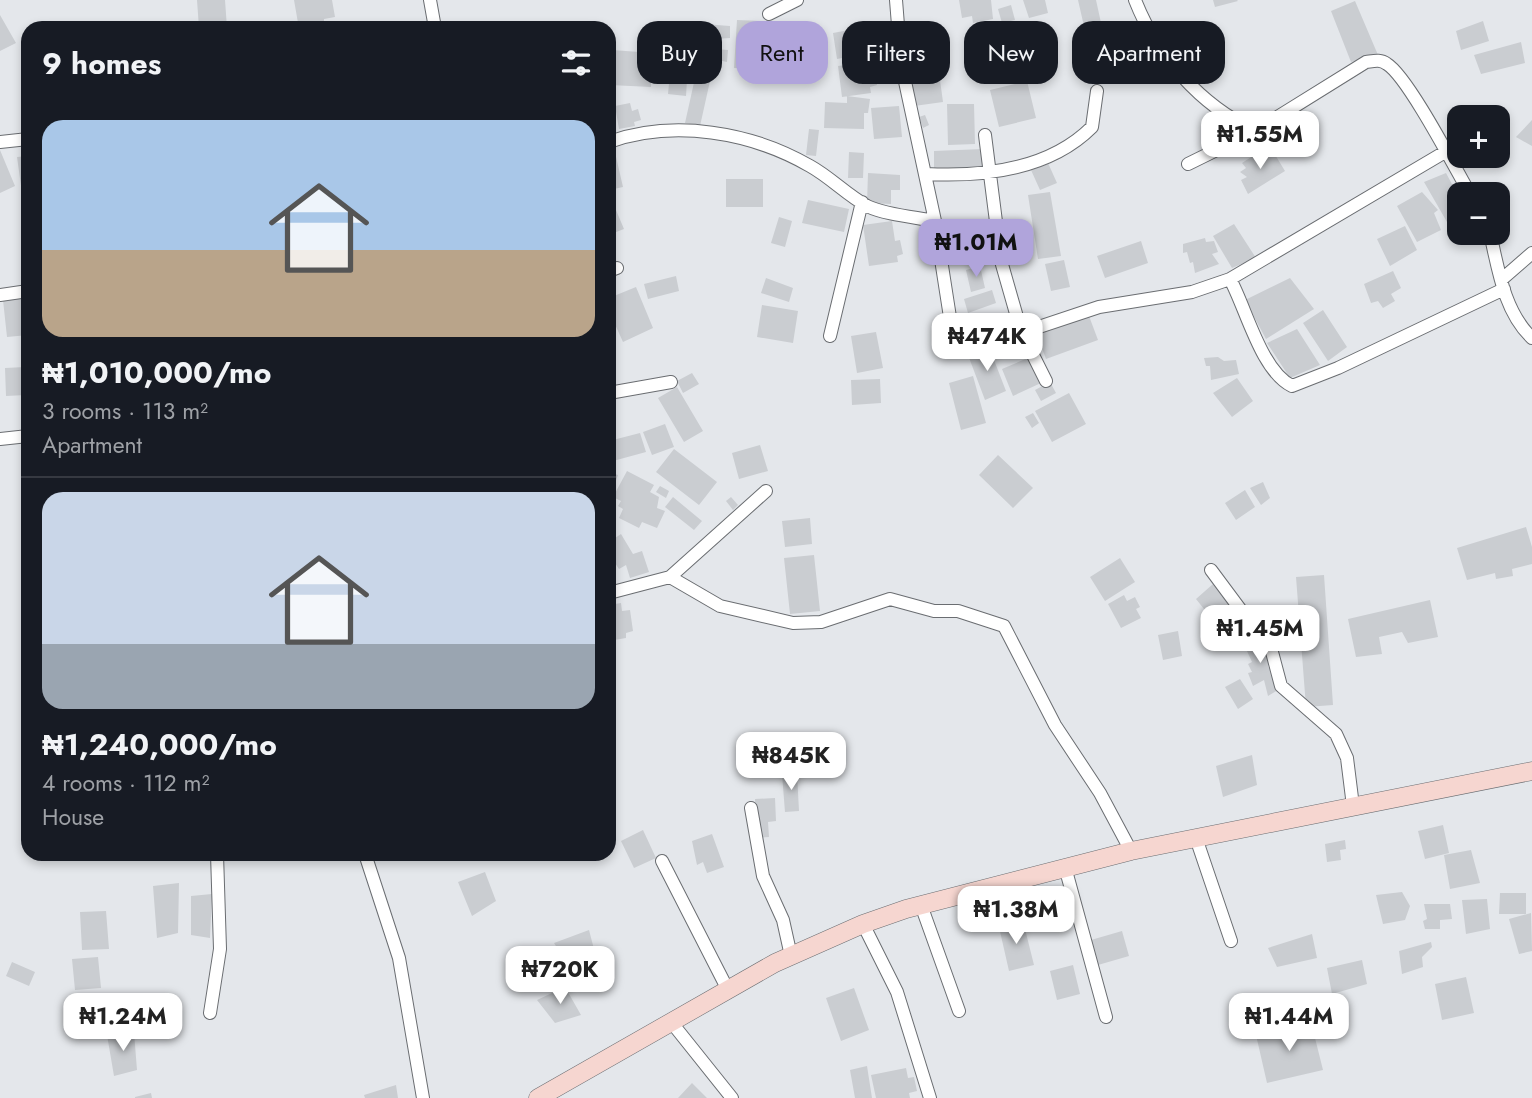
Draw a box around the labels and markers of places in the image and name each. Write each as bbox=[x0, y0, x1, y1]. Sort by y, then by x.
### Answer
pin: ₦1.55M bbox=[1203, 111, 1317, 171]
pin: ₦1.01M bbox=[919, 219, 1033, 279]
pin: ₦474K bbox=[938, 314, 1036, 373]
pin: ₦1.45M bbox=[1203, 606, 1317, 665]
pin: ₦845K bbox=[742, 732, 840, 792]
pin: ₦1.38M bbox=[959, 886, 1073, 946]
pin: ₦720K bbox=[511, 946, 609, 1006]
pin: ₦1.24M bbox=[66, 993, 180, 1053]
pin: ₦1.44M bbox=[1232, 993, 1346, 1053]

